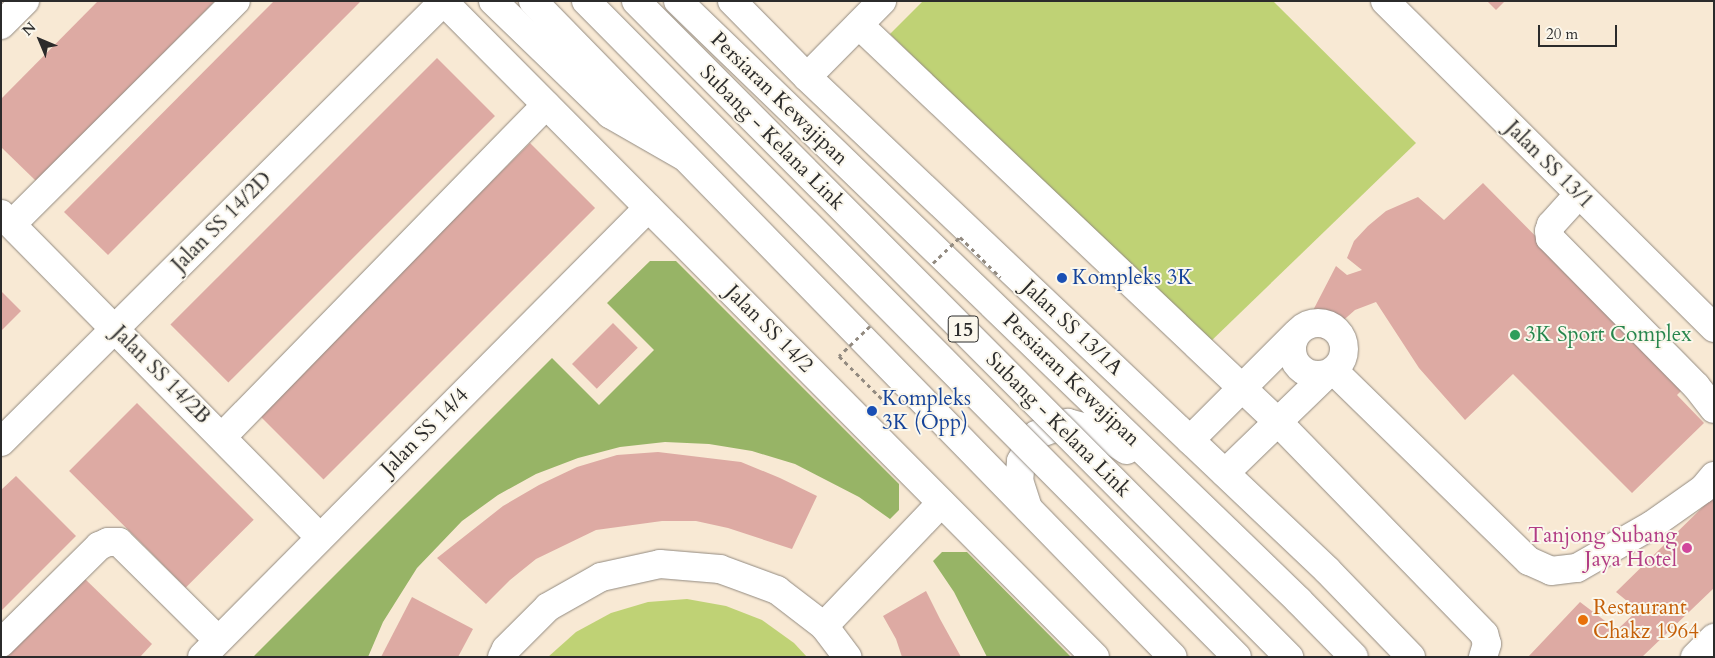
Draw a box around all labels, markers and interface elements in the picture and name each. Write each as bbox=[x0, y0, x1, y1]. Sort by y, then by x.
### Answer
north arrow bbox=[15, 15, 65, 65]
scale bar bbox=[1540, 15, 1619, 47]
text: N bbox=[18, 18, 40, 40]
text: 20 m bbox=[1546, 24, 1578, 44]
street label: Persiaran Kewajipan bbox=[705, 27, 853, 171]
street label: Subang - Kelana Link bbox=[694, 60, 850, 216]
street label: Jalan SS 13/1 bbox=[1500, 116, 1598, 214]
street label: Jalan SS 14/2D bbox=[167, 167, 277, 277]
place label: Kompleks 3K bbox=[1072, 265, 1193, 291]
marker: Kompleks 3K bbox=[1056, 272, 1068, 284]
street label: Jalan SS 13/1A bbox=[1016, 275, 1128, 381]
street label: Jalan SS 14/2 bbox=[720, 280, 818, 378]
street label: Persiaran Kewajipan bbox=[997, 308, 1145, 452]
road number: 15 bbox=[947, 312, 979, 346]
street label: Jalan SS 14/2B bbox=[107, 321, 215, 429]
place label: 3K Sport Complex bbox=[1525, 322, 1692, 348]
marker: 3K Sport Complex bbox=[1509, 329, 1521, 341]
street label: Subang - Kelana Link bbox=[980, 347, 1136, 503]
street label: Jalan SS 14/4 bbox=[376, 383, 474, 481]
place label: Kompleks 3K (Opp) bbox=[882, 386, 971, 436]
marker: Kompleks 3K (Opp) bbox=[866, 405, 878, 417]
place label: Tanjong Subang Jaya Hotel bbox=[1528, 523, 1677, 573]
marker: Tanjong Subang Jaya Hotel bbox=[1681, 542, 1693, 554]
place label: Restaurant Chakz 1964 bbox=[1593, 595, 1699, 645]
marker: Restaurant Chakz 1964 bbox=[1577, 614, 1589, 626]

